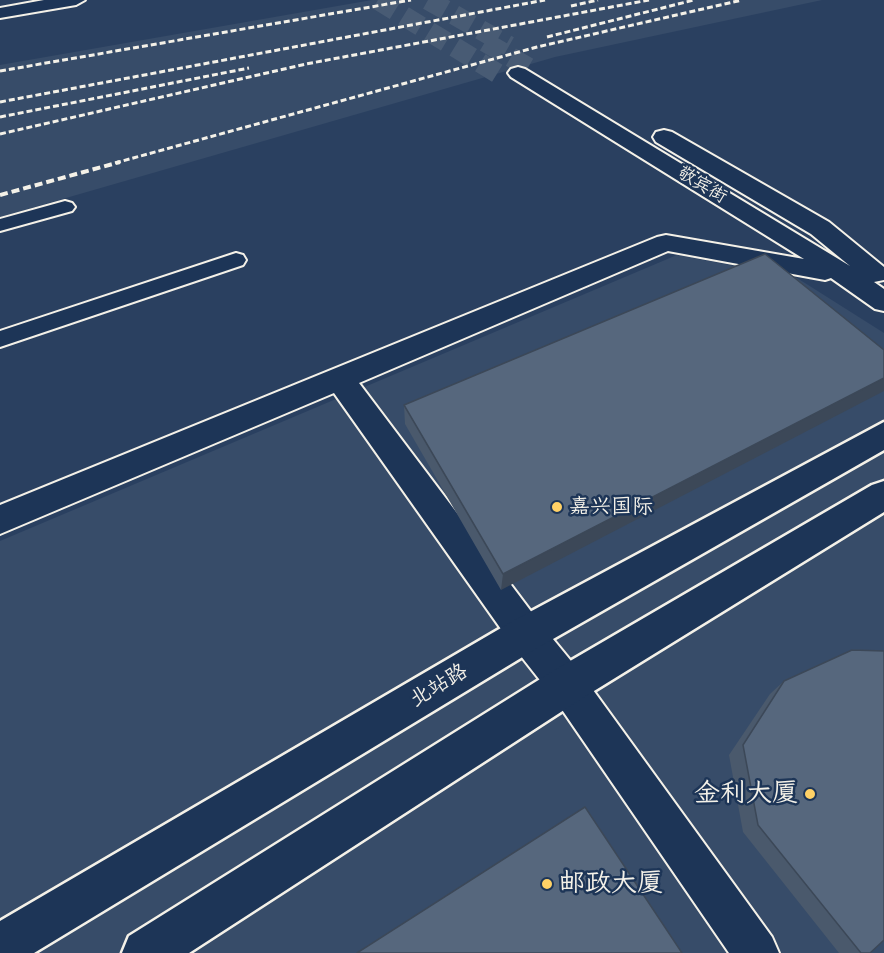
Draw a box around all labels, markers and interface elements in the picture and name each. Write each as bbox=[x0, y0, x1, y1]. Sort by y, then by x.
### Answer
street label: 敬宾街 bbox=[673, 162, 731, 208]
place label: 嘉兴国际 bbox=[569, 494, 653, 520]
marker: 嘉兴国际 bbox=[550, 500, 564, 514]
street label: 北站路 bbox=[406, 659, 472, 713]
place label: 金利大厦 bbox=[694, 778, 798, 810]
marker: 金利大厦 bbox=[803, 787, 817, 801]
place label: 邮政大厦 bbox=[559, 868, 663, 900]
marker: 邮政大厦 bbox=[540, 877, 554, 891]

